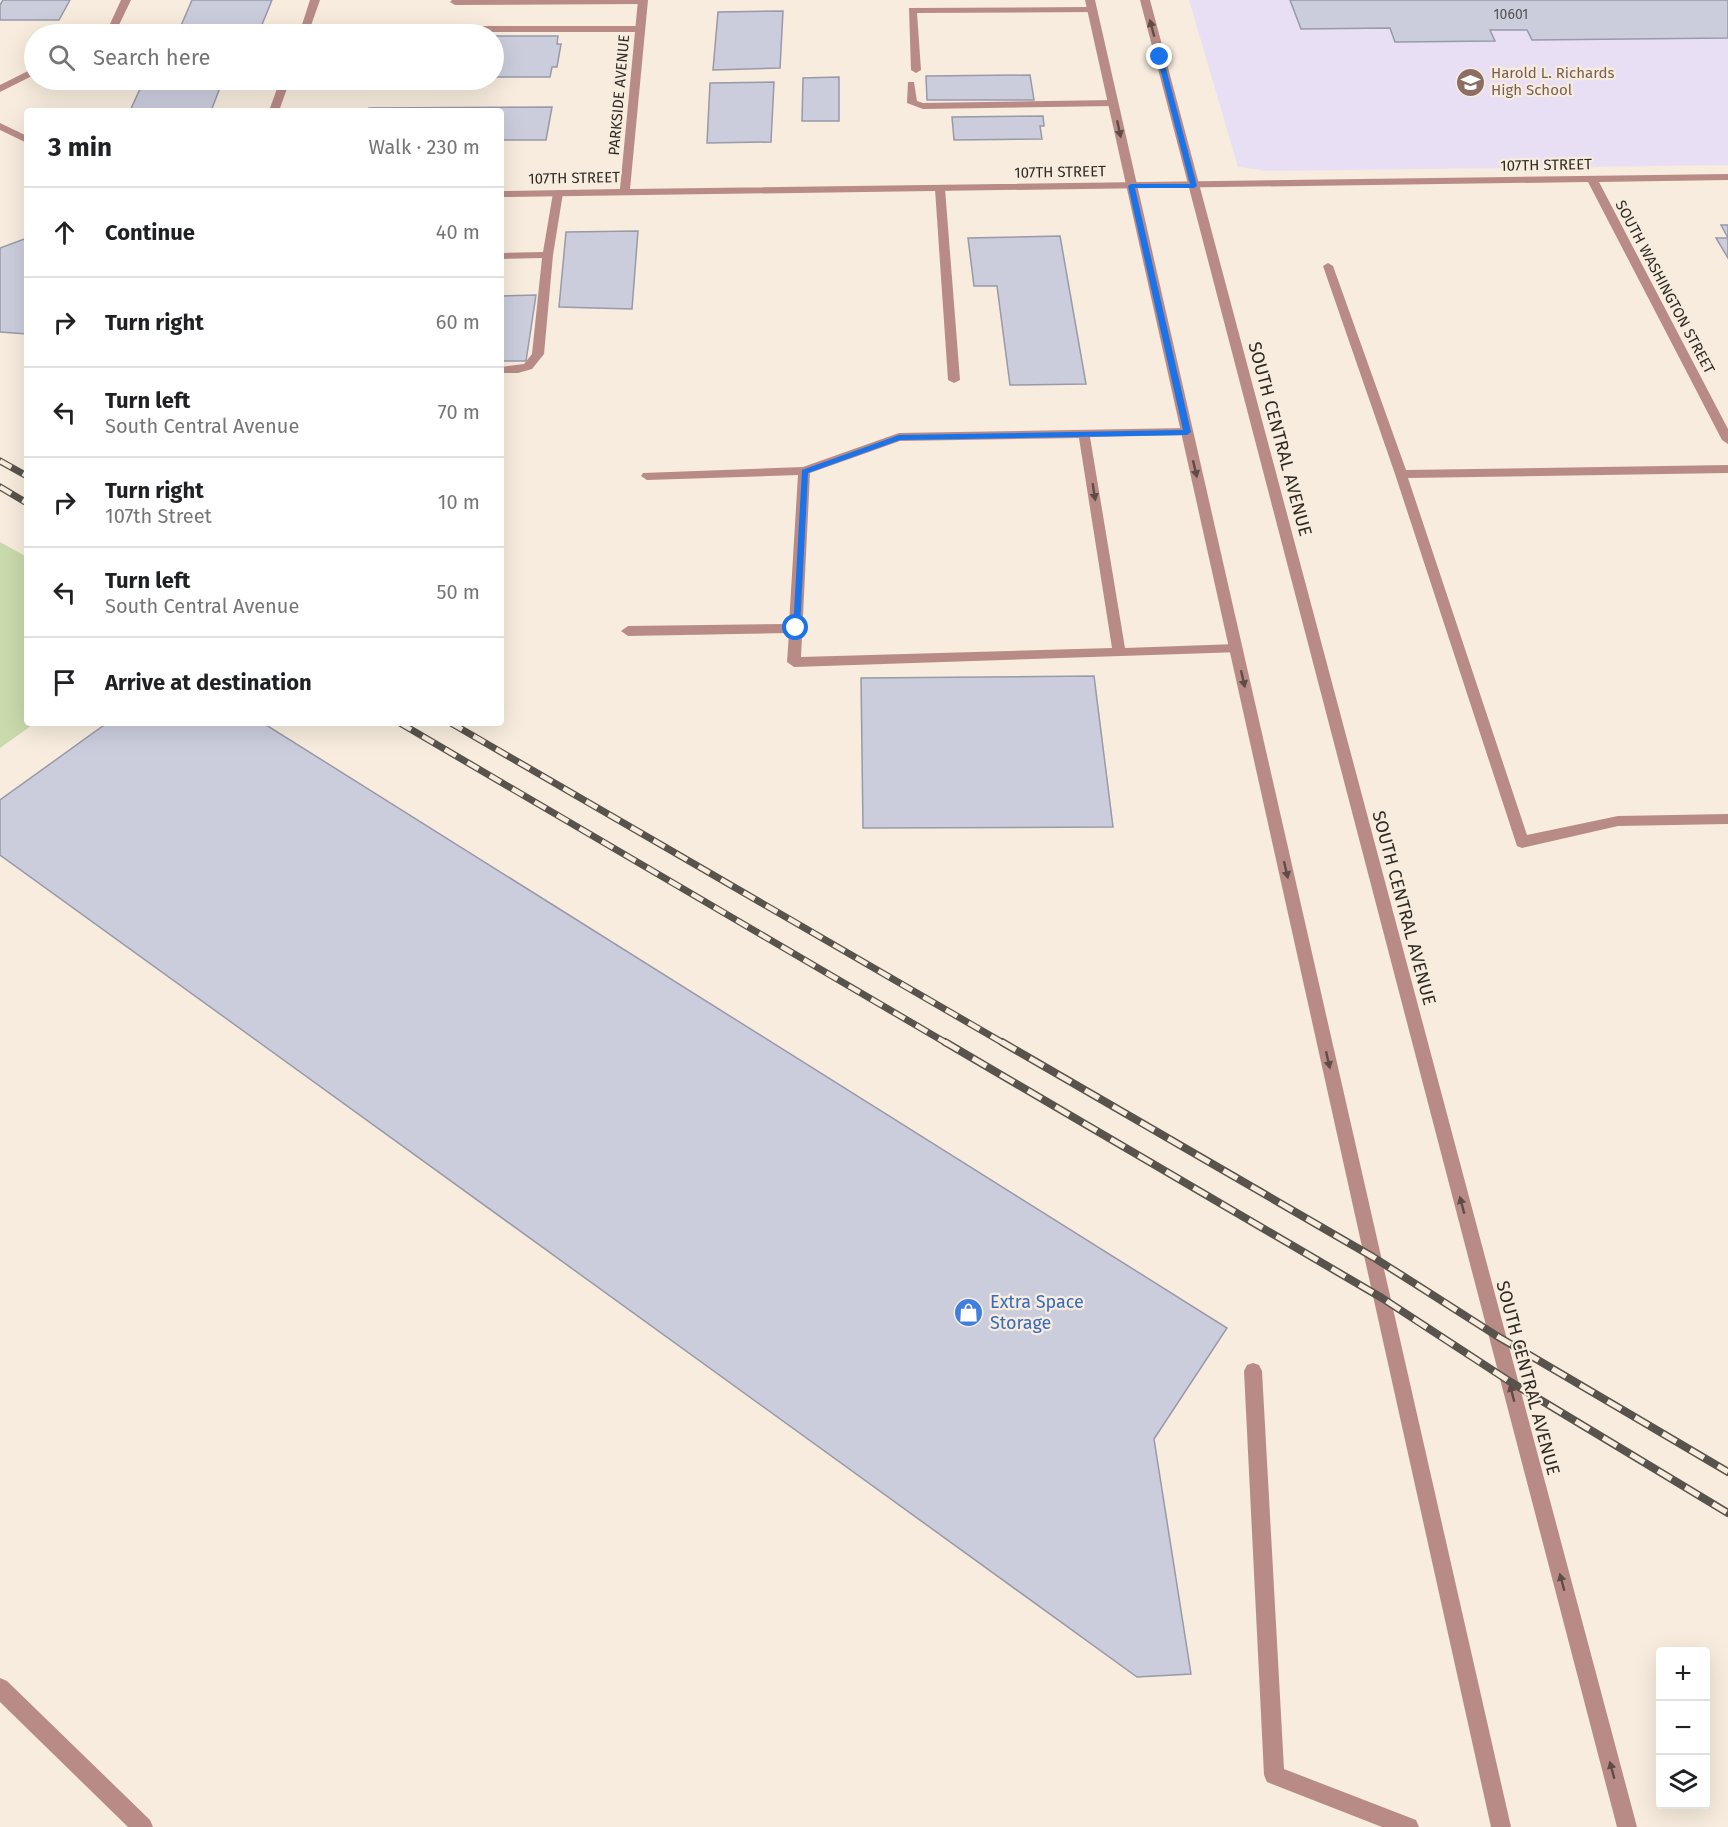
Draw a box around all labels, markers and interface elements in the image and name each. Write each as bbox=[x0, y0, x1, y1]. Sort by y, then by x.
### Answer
house number: 10601 bbox=[1494, 6, 1528, 23]
one-way arrow bbox=[1147, 19, 1156, 37]
search box bbox=[24, 24, 504, 90]
street label: PARKSIDE AVENUE bbox=[605, 34, 633, 156]
icon: search bbox=[45, 41, 78, 74]
route end bbox=[1146, 43, 1172, 69]
text: Search here bbox=[93, 44, 211, 71]
place label: Harold L. Richards High School bbox=[1491, 64, 1615, 99]
school or university icon: Harold L. Richards High School bbox=[1454, 66, 1486, 98]
one-way arrow bbox=[1114, 120, 1124, 138]
text: 3 min bbox=[48, 132, 112, 163]
text: Walk · 230 m bbox=[369, 135, 480, 159]
street label: 107TH STREET bbox=[1500, 155, 1592, 175]
street label: 107TH STREET bbox=[1014, 162, 1106, 182]
street label: 107TH STREET bbox=[528, 168, 620, 188]
street label: SOUTH WASHINGTON STREET bbox=[1612, 197, 1719, 377]
icon: ahead bbox=[48, 216, 81, 249]
text: Continue bbox=[105, 219, 195, 246]
text: 40 m bbox=[436, 220, 480, 244]
icon: right bbox=[48, 306, 81, 339]
text: Turn right bbox=[105, 309, 204, 336]
text: 60 m bbox=[436, 310, 480, 334]
street label: SOUTH CENTRAL AVENUE bbox=[1243, 339, 1317, 539]
text: Turn left bbox=[105, 387, 190, 414]
icon: left bbox=[48, 396, 81, 429]
text: 70 m bbox=[438, 400, 480, 424]
text: South Central Avenue bbox=[105, 414, 299, 438]
one-way arrow bbox=[1191, 459, 1200, 478]
text: Turn right bbox=[105, 477, 204, 504]
one-way arrow bbox=[1089, 483, 1098, 502]
icon: right bbox=[48, 486, 81, 519]
text: 10 m bbox=[438, 490, 480, 514]
text: 107th Street bbox=[105, 504, 212, 528]
text: Turn left bbox=[105, 567, 190, 594]
icon: left bbox=[48, 576, 81, 609]
text: 50 m bbox=[436, 580, 480, 604]
text: South Central Avenue bbox=[105, 594, 299, 618]
route start bbox=[782, 614, 808, 640]
icon: arrive bbox=[48, 666, 81, 699]
text: Arrive at destination bbox=[105, 669, 312, 696]
one-way arrow bbox=[1238, 670, 1248, 689]
street label: SOUTH CENTRAL AVENUE bbox=[1367, 808, 1441, 1008]
one-way arrow bbox=[1281, 860, 1291, 879]
one-way arrow bbox=[1324, 1051, 1334, 1069]
one-way arrow bbox=[1457, 1196, 1467, 1214]
street label: SOUTH CENTRAL AVENUE bbox=[1491, 1278, 1565, 1478]
place label: Extra Space Storage bbox=[990, 1291, 1084, 1334]
shop icon: Extra Space Storage bbox=[953, 1296, 985, 1328]
one-way arrow bbox=[1507, 1384, 1516, 1402]
one-way arrow bbox=[1557, 1573, 1566, 1591]
map controls bbox=[1656, 1647, 1710, 1809]
button: + bbox=[1656, 1647, 1710, 1701]
button: − bbox=[1656, 1701, 1710, 1755]
button: layers bbox=[1656, 1755, 1710, 1809]
one-way arrow bbox=[1606, 1761, 1616, 1780]

